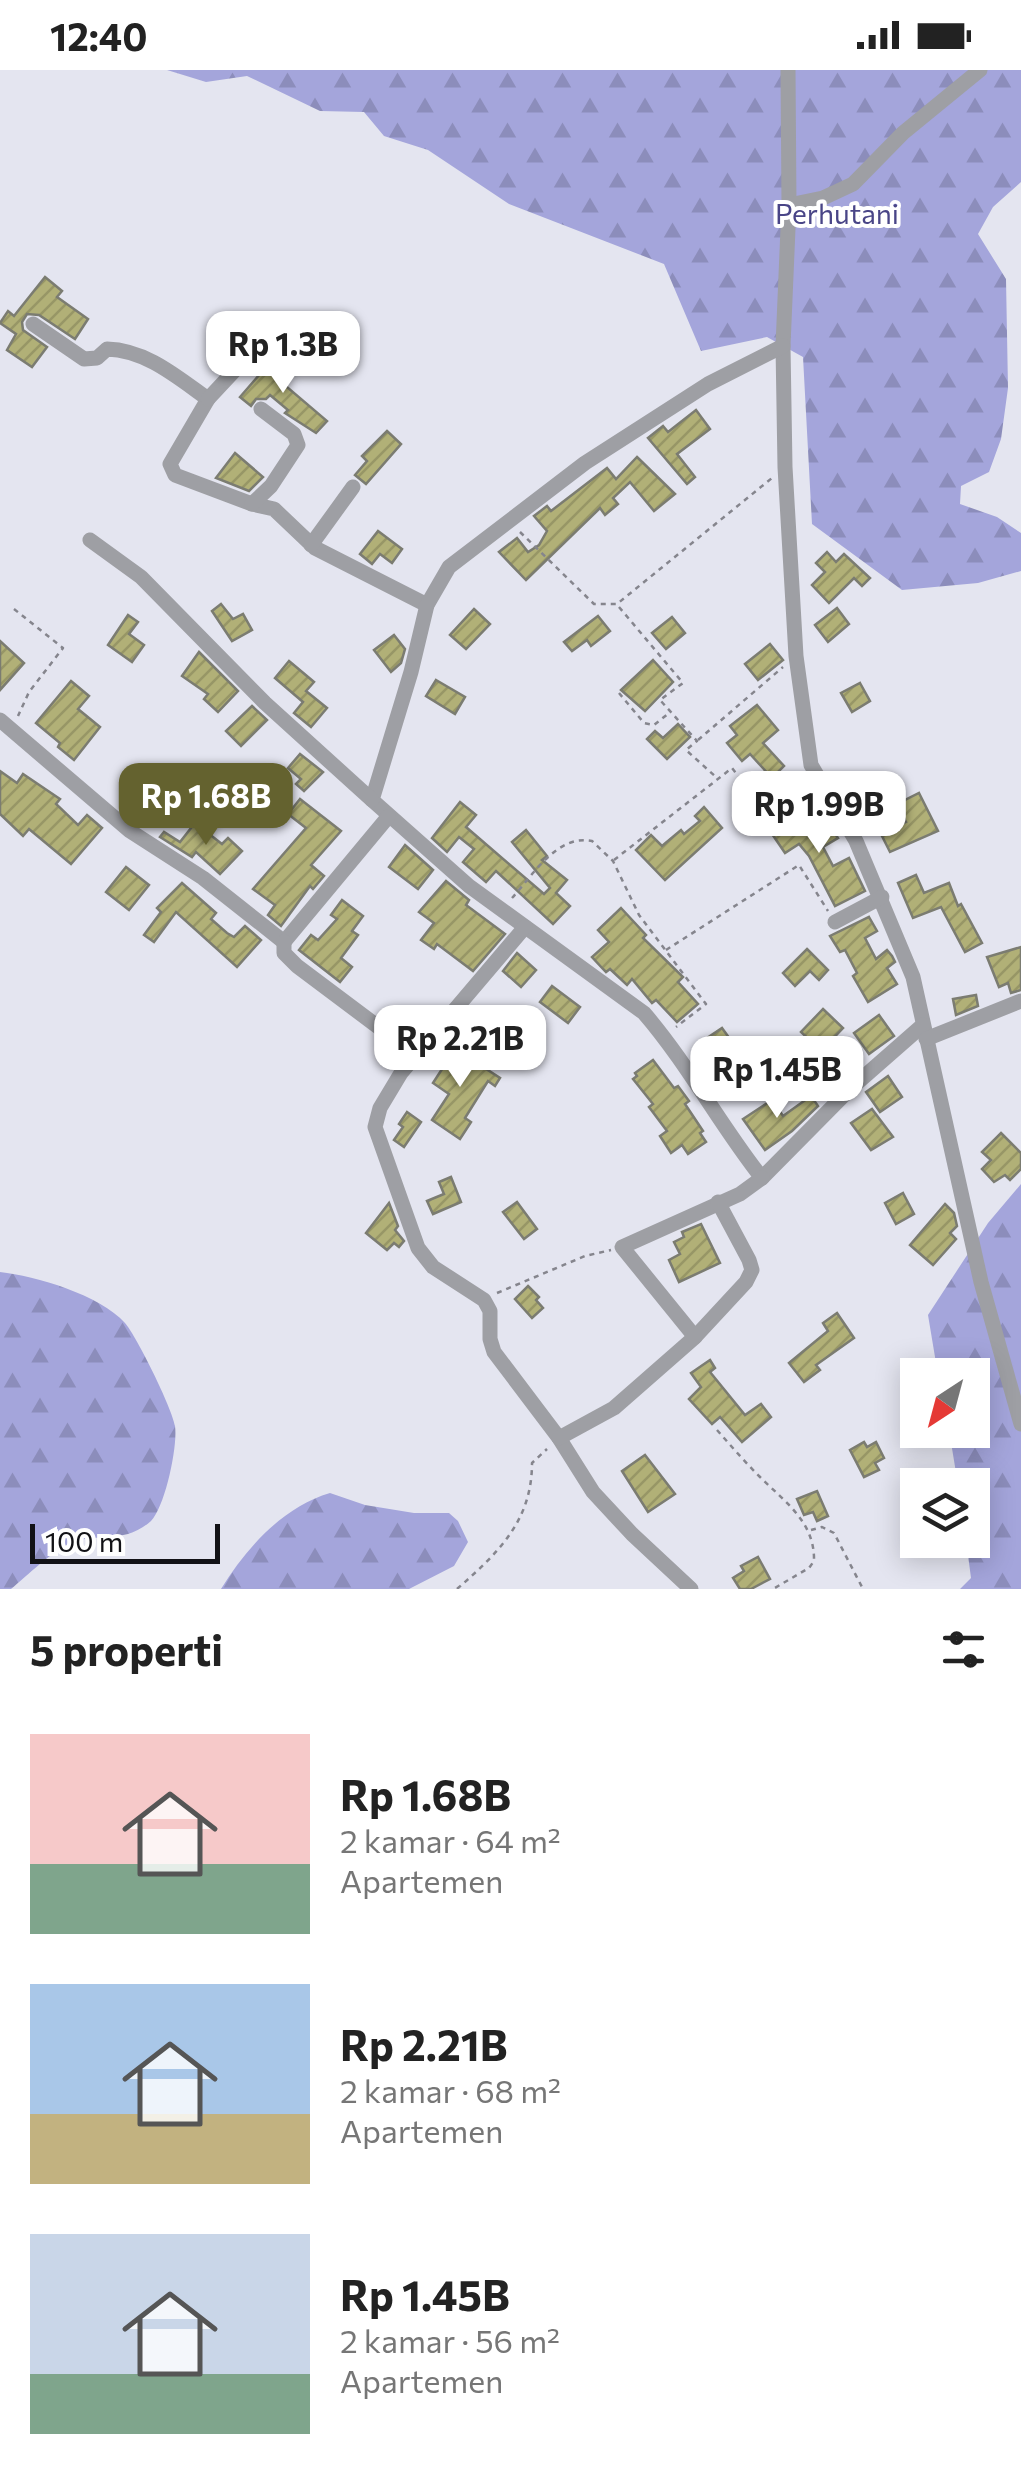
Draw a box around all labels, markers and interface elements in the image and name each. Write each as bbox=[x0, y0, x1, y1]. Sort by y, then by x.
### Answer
text: 12:40 bbox=[50, 12, 147, 59]
park label: Perhutani bbox=[775, 196, 899, 230]
pin: Rp 1.3B bbox=[191, 311, 375, 396]
text: Rp 1.3B bbox=[228, 323, 338, 363]
pin: Rp 1.68B bbox=[103, 763, 309, 848]
pin: Rp 1.99B bbox=[716, 771, 922, 856]
text: Rp 1.68B bbox=[141, 775, 271, 815]
text: Rp 1.99B bbox=[754, 783, 884, 823]
pin: Rp 2.21B bbox=[357, 1005, 563, 1090]
text: Rp 2.21B bbox=[396, 1017, 524, 1057]
pin: Rp 1.45B bbox=[674, 1036, 880, 1121]
text: Rp 1.45B bbox=[712, 1048, 842, 1088]
north arrow bbox=[900, 1358, 990, 1448]
map controls bbox=[900, 1358, 990, 1558]
button: layers bbox=[900, 1468, 990, 1558]
scale bar bbox=[30, 1519, 220, 1564]
text: 100 m bbox=[45, 1524, 123, 1558]
icon: filters bbox=[936, 1622, 991, 1677]
text: 5 properti bbox=[30, 1623, 223, 1675]
text: Rp 1.68B bbox=[340, 1768, 511, 1820]
icon: home bbox=[110, 1774, 230, 1894]
text: 2 kamar · 64 m² bbox=[340, 1820, 561, 1860]
text: Apartemen bbox=[340, 1860, 503, 1900]
text: Rp 2.21B bbox=[340, 2018, 508, 2070]
icon: home bbox=[110, 2024, 230, 2144]
text: 2 kamar · 68 m² bbox=[340, 2070, 561, 2110]
text: Apartemen bbox=[340, 2110, 503, 2150]
text: Rp 1.45B bbox=[340, 2268, 510, 2320]
icon: home bbox=[110, 2274, 230, 2394]
text: 2 kamar · 56 m² bbox=[340, 2320, 560, 2360]
text: Apartemen bbox=[340, 2360, 503, 2400]

